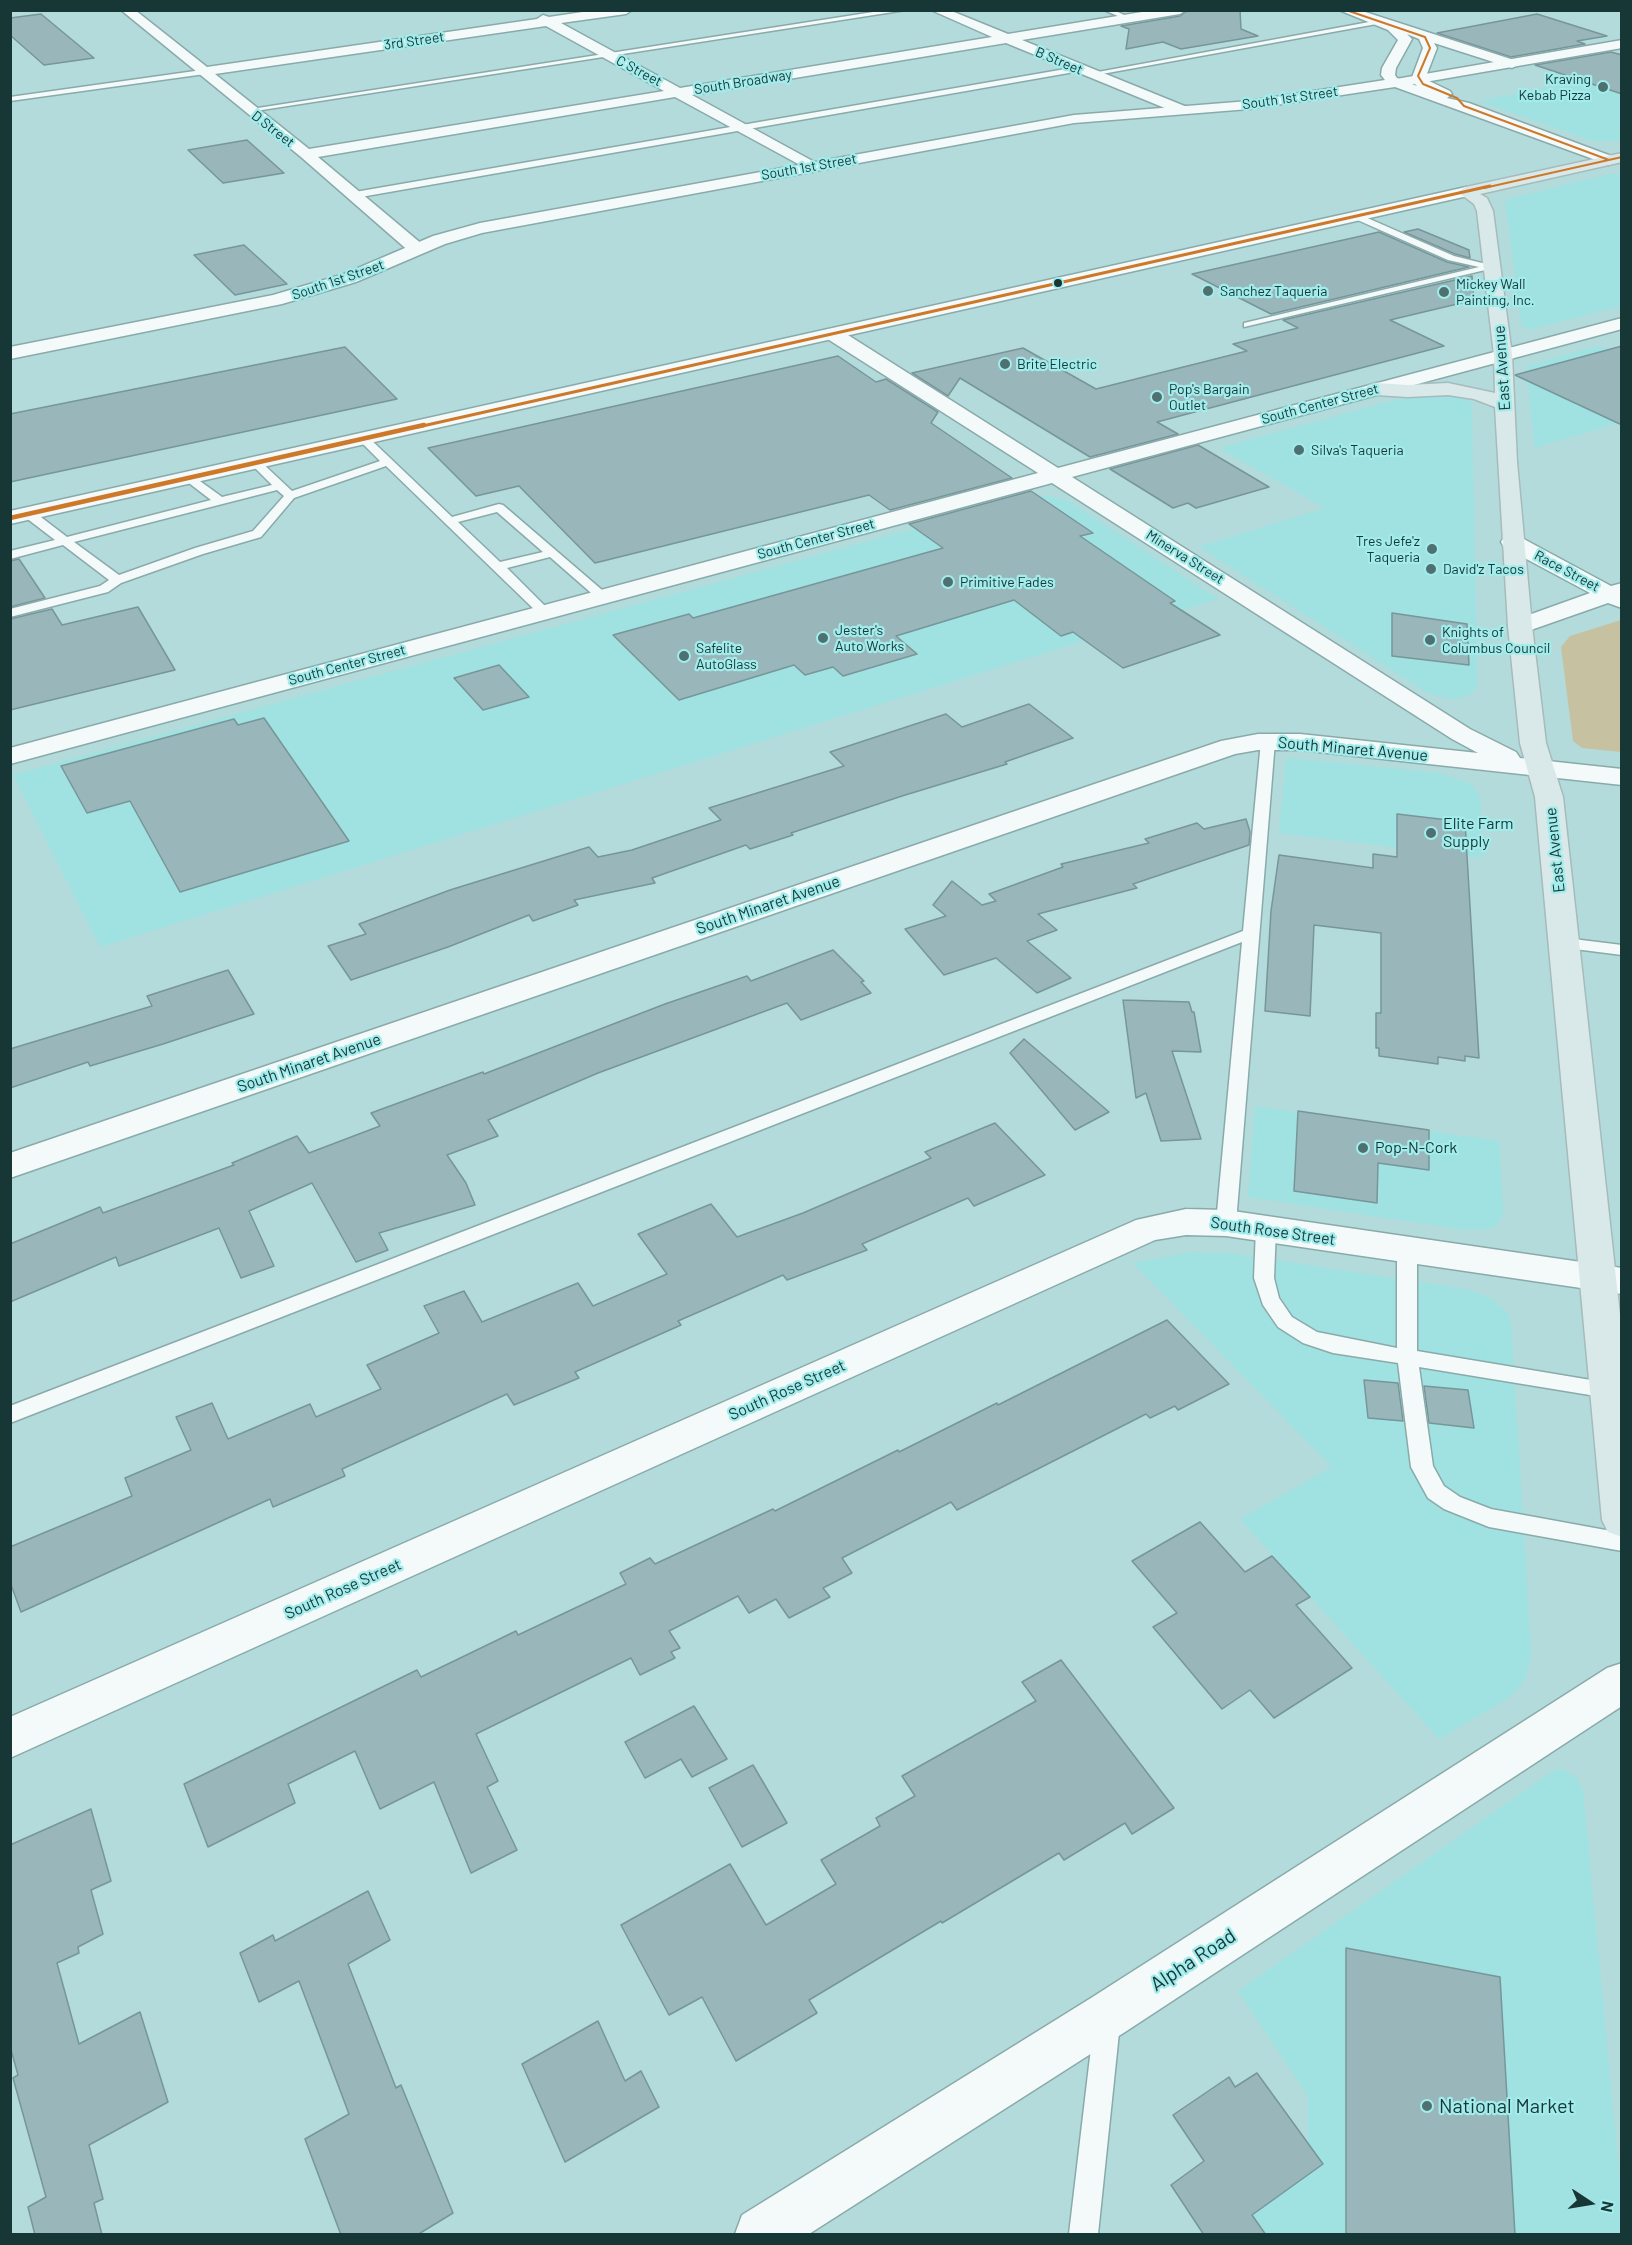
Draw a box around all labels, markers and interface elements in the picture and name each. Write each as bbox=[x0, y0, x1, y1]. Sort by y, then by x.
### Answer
street label: 3rd Street bbox=[383, 28, 445, 54]
street label: B Street bbox=[1033, 44, 1085, 78]
street label: C Street bbox=[613, 52, 665, 90]
street label: South Broadway bbox=[693, 66, 793, 98]
place label: Kraving Kebab Pizza bbox=[1518, 71, 1591, 104]
marker: Kraving Kebab Pizza bbox=[1596, 80, 1610, 94]
street label: South 1st Street bbox=[1241, 83, 1339, 113]
street label: D Street bbox=[248, 107, 298, 151]
street label: South 1st Street bbox=[760, 150, 858, 184]
street label: South 1st Street bbox=[290, 256, 386, 304]
place label: Mickey Wall Painting, Inc. bbox=[1456, 276, 1535, 308]
unlabelled marker bbox=[1052, 277, 1064, 289]
place label: Sanchez Taqueria bbox=[1220, 283, 1327, 299]
marker: Sanchez Taqueria bbox=[1201, 284, 1215, 298]
marker: Mickey Wall Painting, Inc. bbox=[1437, 285, 1451, 299]
street label: East Avenue bbox=[1489, 325, 1515, 411]
place label: Brite Electric bbox=[1017, 356, 1097, 372]
marker: Brite Electric bbox=[998, 357, 1012, 371]
street label: South Center Street bbox=[1260, 380, 1380, 428]
place label: Pop's Bargain Outlet bbox=[1169, 381, 1250, 413]
marker: Pop's Bargain Outlet bbox=[1150, 390, 1164, 404]
place label: Silva's Taqueria bbox=[1311, 442, 1404, 458]
marker: Silva's Taqueria bbox=[1292, 443, 1306, 457]
street label: South Center Street bbox=[756, 515, 876, 563]
street label: Minerva Street bbox=[1143, 526, 1227, 588]
place label: Tres Jefe'z Taqueria bbox=[1356, 533, 1420, 566]
marker: Tres Jefe'z Taqueria bbox=[1425, 542, 1439, 556]
street label: Race Street bbox=[1532, 547, 1602, 595]
place label: David'z Tacos bbox=[1443, 561, 1524, 577]
marker: David'z Tacos bbox=[1424, 562, 1438, 576]
place label: Primitive Fades bbox=[960, 574, 1054, 590]
marker: Primitive Fades bbox=[941, 575, 955, 589]
place label: Jester's Auto Works bbox=[835, 622, 904, 654]
place label: Knights of Columbus Council bbox=[1442, 624, 1550, 656]
marker: Jester's Auto Works bbox=[816, 631, 830, 645]
marker: Knights of Columbus Council bbox=[1423, 633, 1437, 647]
place label: Safelite AutoGlass bbox=[696, 640, 757, 672]
street label: South Center Street bbox=[287, 641, 407, 689]
marker: Safelite AutoGlass bbox=[677, 649, 691, 663]
street label: South Minaret Avenue bbox=[1277, 733, 1429, 765]
street label: East Avenue bbox=[1541, 807, 1569, 893]
place label: Elite Farm Supply bbox=[1443, 814, 1514, 852]
marker: Elite Farm Supply bbox=[1424, 826, 1438, 840]
street label: South Minaret Avenue bbox=[694, 871, 842, 939]
street label: South Minaret Avenue bbox=[235, 1029, 383, 1097]
place label: Pop-N-Cork bbox=[1375, 1138, 1457, 1158]
marker: Pop-N-Cork bbox=[1356, 1141, 1370, 1155]
street label: South Rose Street bbox=[1209, 1213, 1337, 1249]
street label: South Rose Street bbox=[726, 1356, 848, 1424]
street label: South Rose Street bbox=[282, 1555, 404, 1623]
street label: Alpha Road bbox=[1146, 1924, 1240, 1996]
place label: National Market bbox=[1439, 2094, 1575, 2118]
marker: National Market bbox=[1420, 2099, 1434, 2113]
north arrow bbox=[1560, 2173, 1620, 2233]
text: N bbox=[1598, 2200, 1618, 2214]

